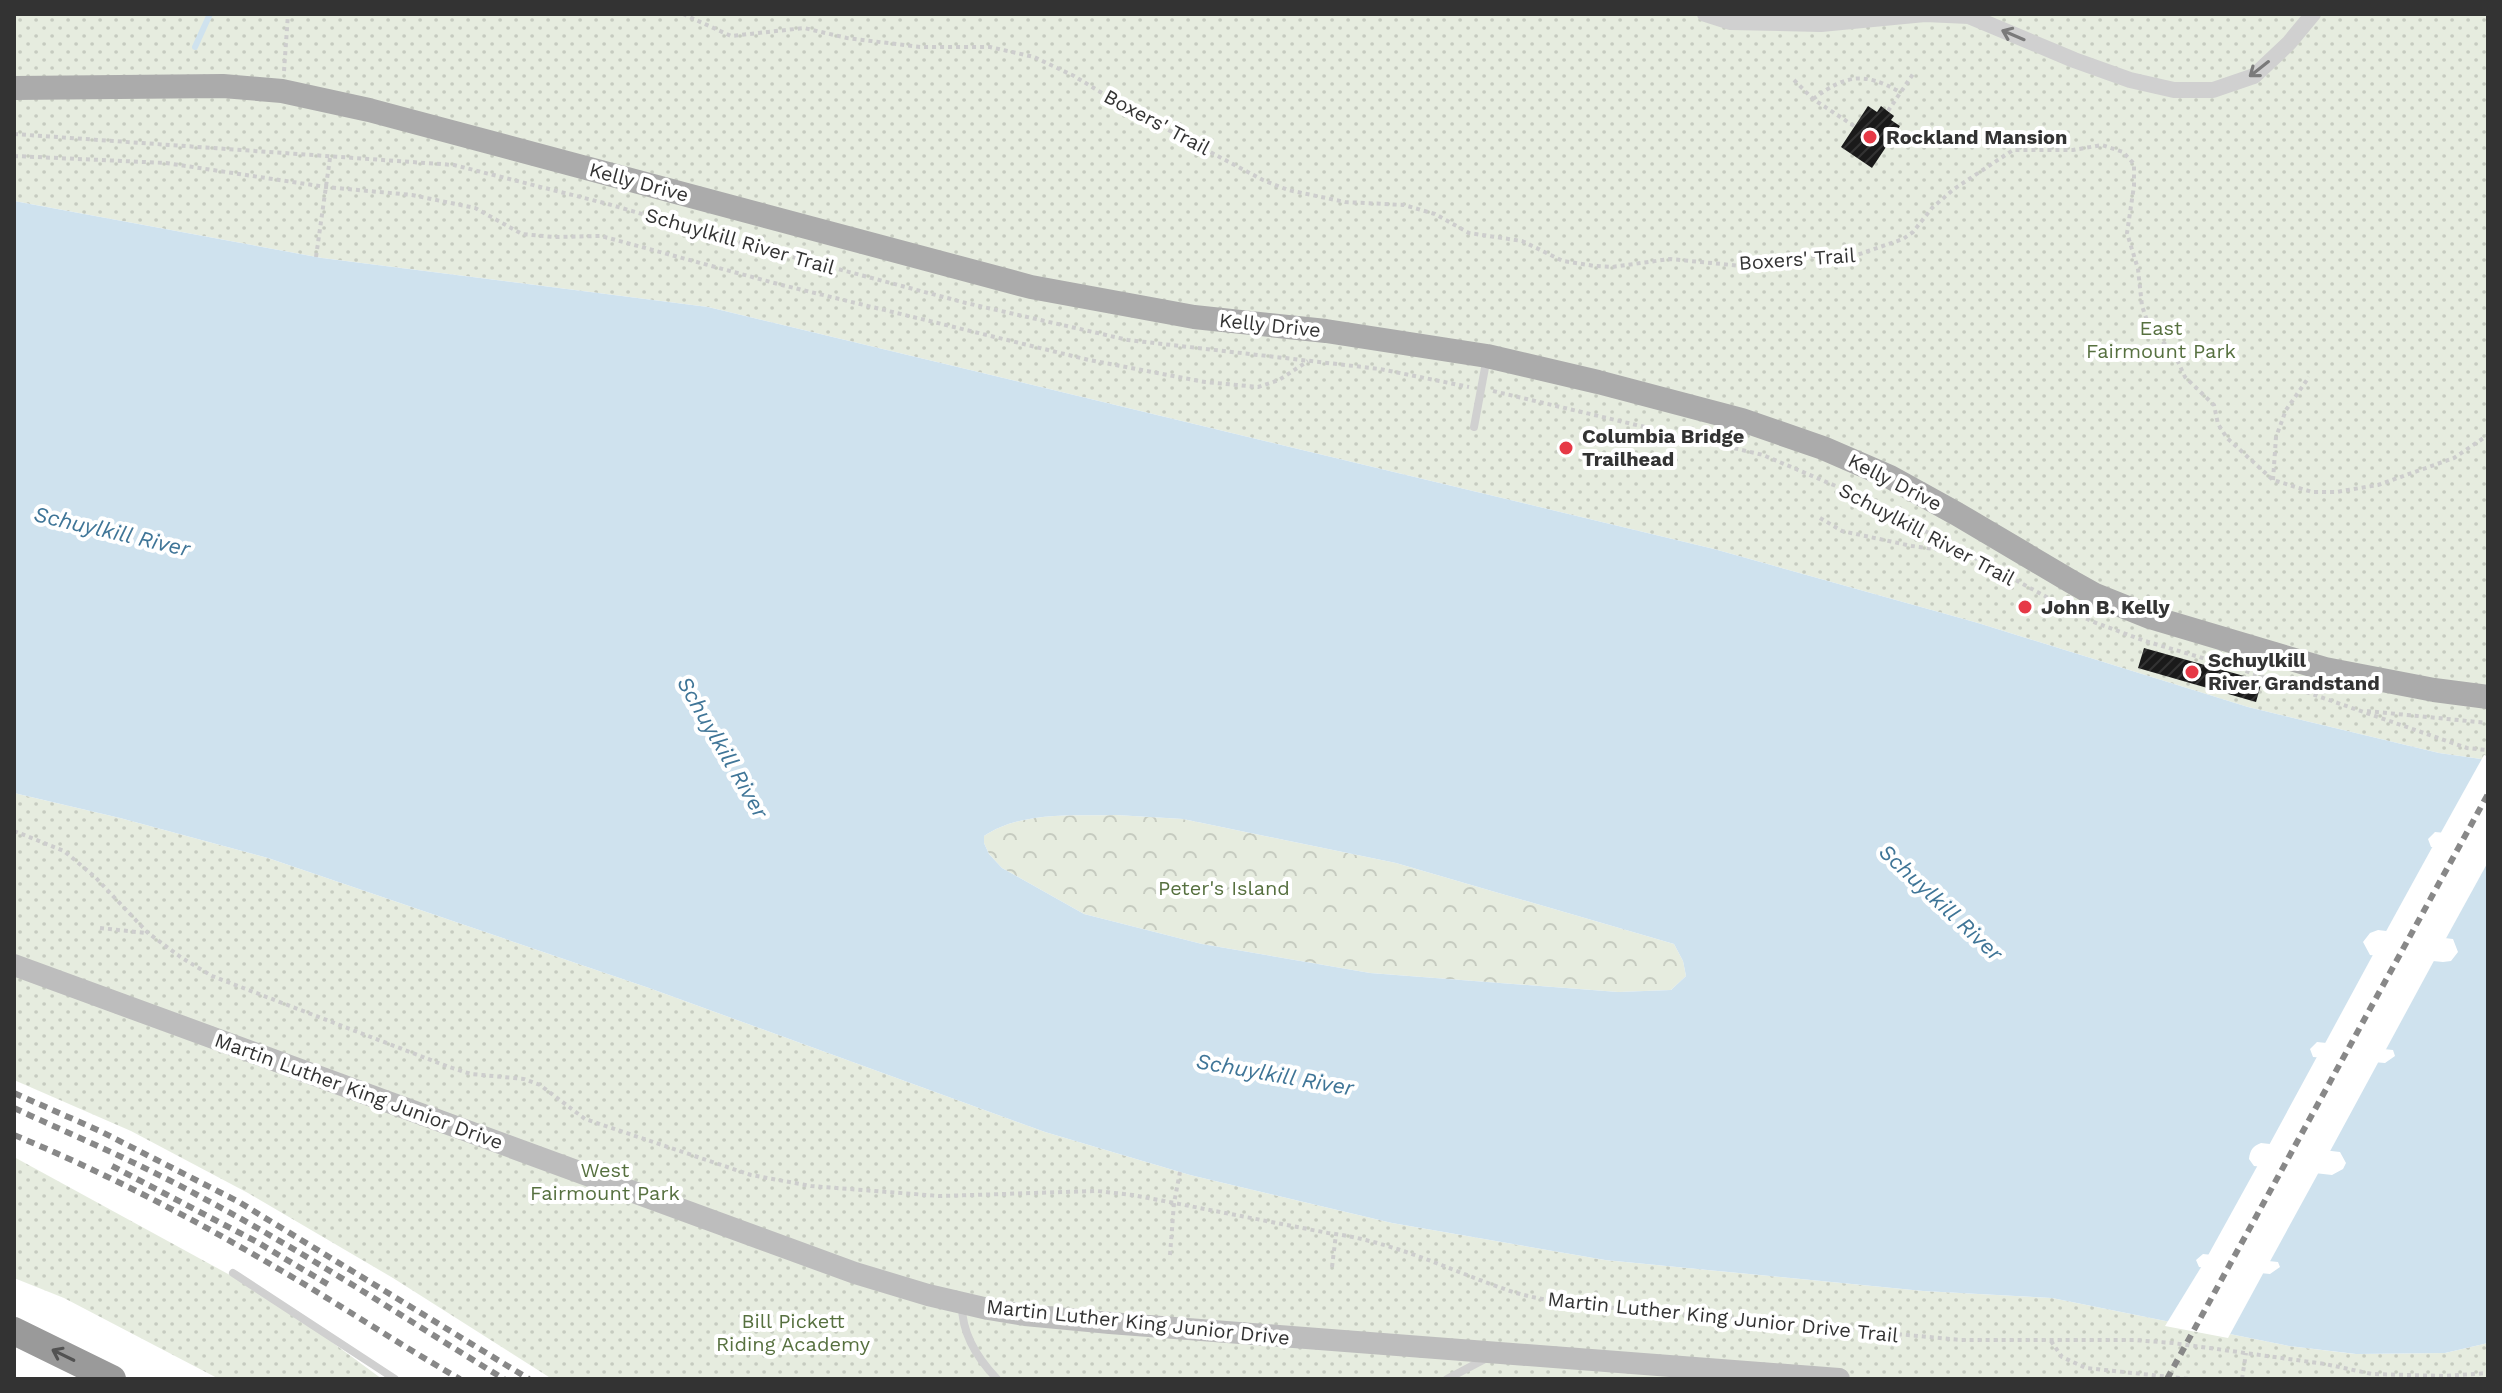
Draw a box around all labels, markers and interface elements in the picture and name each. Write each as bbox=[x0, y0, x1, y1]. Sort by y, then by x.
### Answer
one-way arrow bbox=[2001, 27, 2025, 42]
one-way arrow bbox=[2248, 60, 2269, 78]
street label: Boxers' Trail bbox=[1100, 84, 1214, 160]
place label: Rockland Mansion bbox=[1886, 125, 2067, 149]
marker: Rockland Mansion bbox=[1861, 128, 1879, 146]
street label: Kelly Drive bbox=[587, 157, 691, 207]
street label: Schuylkill River Trail bbox=[642, 202, 838, 280]
street label: Boxers' Trail bbox=[1738, 243, 1856, 275]
street label: Kelly Drive bbox=[1218, 308, 1322, 342]
park label: East Fairmount Park bbox=[2086, 316, 2236, 363]
place label: Columbia Bridge Trailhead bbox=[1582, 424, 1744, 471]
marker: Columbia Bridge Trailhead bbox=[1557, 439, 1575, 457]
street label: Kelly Drive bbox=[1844, 448, 1946, 516]
street label: Schuylkill River Trail bbox=[1835, 477, 2019, 591]
water label: Schuylkill River bbox=[31, 501, 194, 562]
place label: John B. Kelly bbox=[2041, 595, 2170, 619]
marker: John B. Kelly bbox=[2016, 598, 2034, 616]
place label: Schuylkill River Grandstand bbox=[2208, 648, 2380, 695]
marker: Schuylkill River Grandstand bbox=[2183, 663, 2201, 681]
water label: Schuylkill River bbox=[672, 672, 774, 824]
water label: Schuylkill River bbox=[1874, 839, 2009, 967]
park label: Peter's Island bbox=[1158, 876, 1290, 900]
street label: Martin Luther King Junior Drive bbox=[212, 1028, 506, 1154]
water label: Schuylkill River bbox=[1194, 1048, 1357, 1101]
park label: West Fairmount Park bbox=[530, 1158, 680, 1205]
street label: Martin Luther King Junior Drive Trail bbox=[1546, 1287, 1900, 1347]
street label: Martin Luther King Junior Drive bbox=[985, 1294, 1291, 1350]
park label: Bill Pickett Riding Academy bbox=[716, 1309, 871, 1356]
one-way arrow bbox=[51, 1347, 75, 1362]

